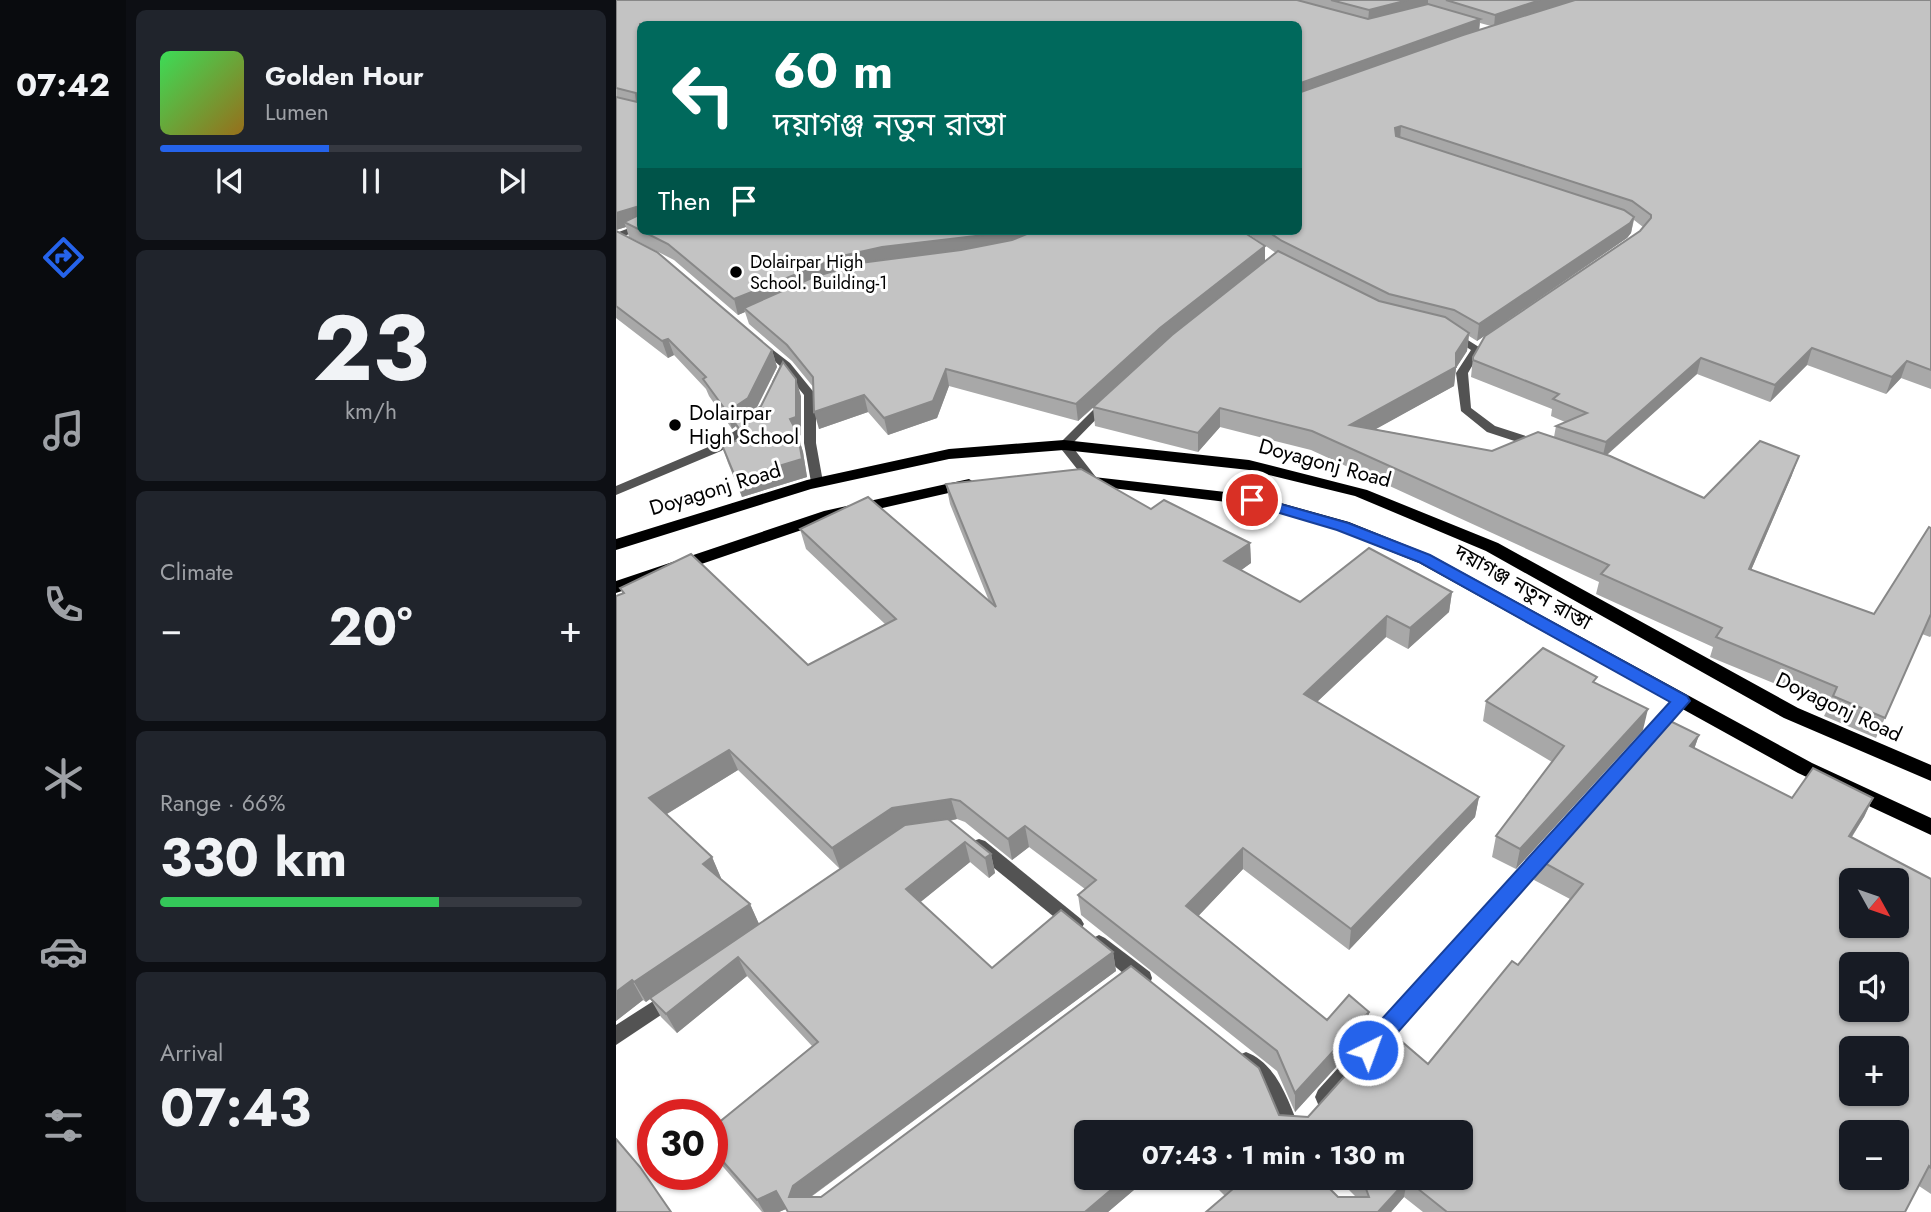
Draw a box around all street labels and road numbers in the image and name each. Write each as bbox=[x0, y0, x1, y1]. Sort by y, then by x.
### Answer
street label: Doyagonj Road bbox=[1255, 431, 1395, 495]
street label: Doyagonj Road bbox=[646, 455, 784, 523]
street label: দয়াগঞ্জ নতুন রাস্তা bbox=[1448, 536, 1597, 637]
street label: Doyagonj Road bbox=[1771, 665, 1907, 749]

